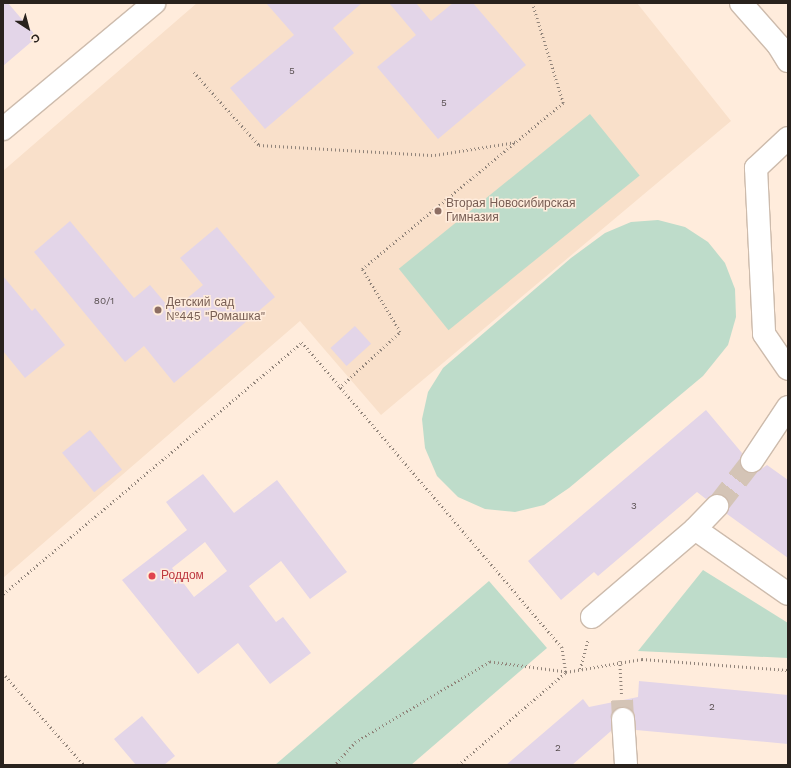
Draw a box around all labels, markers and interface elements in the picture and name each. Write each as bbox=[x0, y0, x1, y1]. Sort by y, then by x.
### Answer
north arrow bbox=[8, 8, 48, 48]
text: С bbox=[28, 31, 42, 46]
house number: 5 bbox=[289, 65, 295, 77]
house number: 5 bbox=[441, 97, 447, 109]
place label: Вторая Новосибирская Гимназия bbox=[446, 197, 575, 225]
marker: Вторая Новосибирская Гимназия bbox=[433, 206, 443, 216]
house number: 80/1 bbox=[94, 295, 114, 307]
place label: Детский сад №445 "Ромашка" bbox=[166, 296, 265, 324]
marker: Детский сад №445 "Ромашка" bbox=[153, 305, 163, 315]
house number: 3 bbox=[631, 500, 637, 512]
place label: Роддом bbox=[161, 569, 204, 583]
marker: Роддом bbox=[146, 570, 158, 582]
house number: 2 bbox=[709, 701, 715, 713]
house number: 2 bbox=[555, 742, 561, 754]

